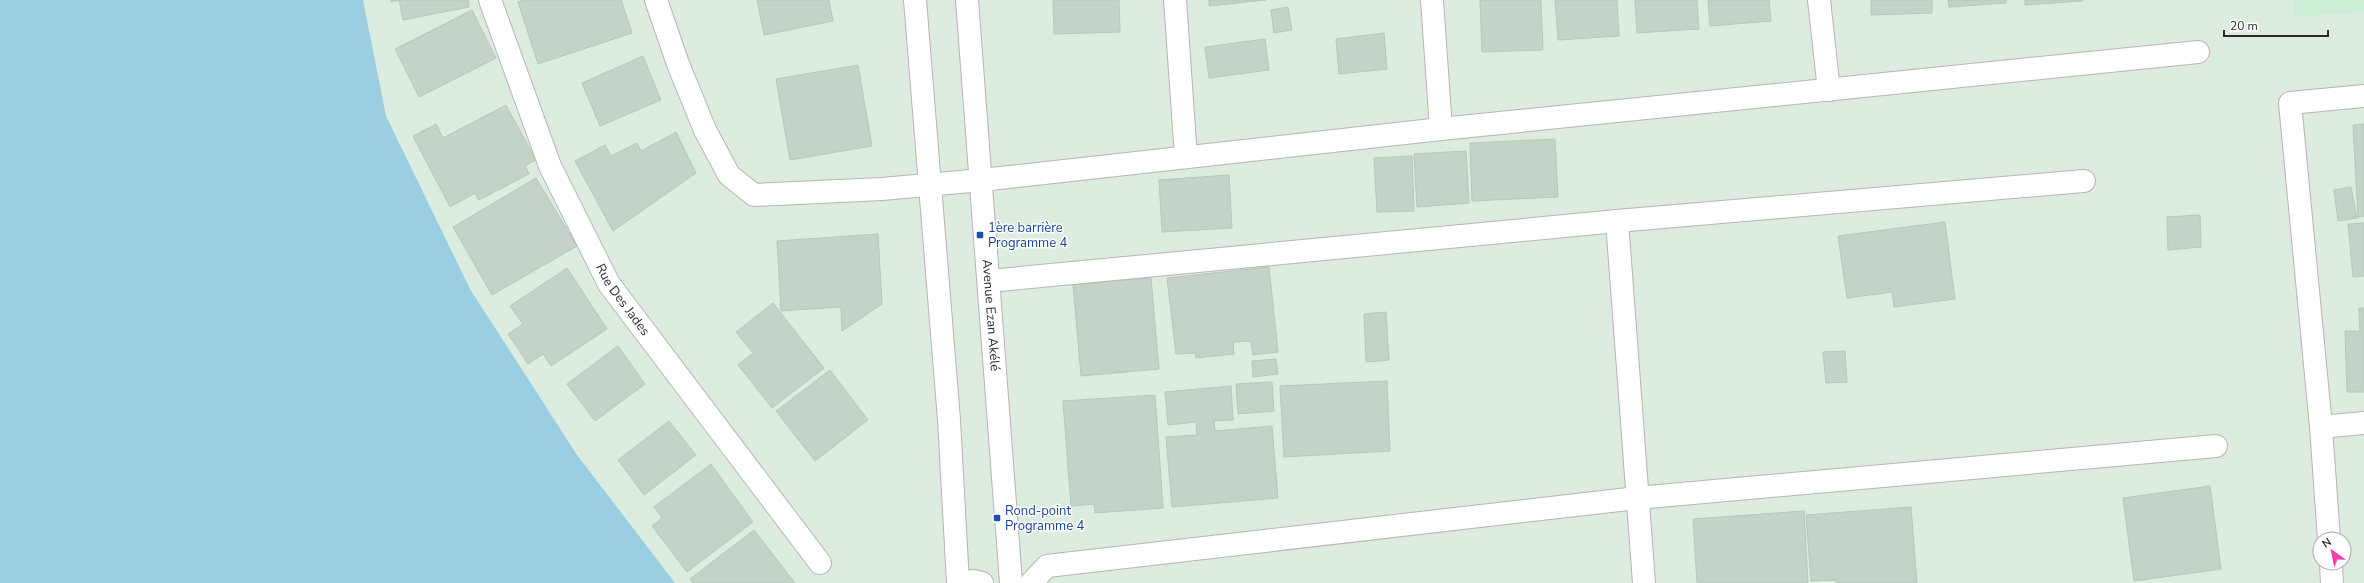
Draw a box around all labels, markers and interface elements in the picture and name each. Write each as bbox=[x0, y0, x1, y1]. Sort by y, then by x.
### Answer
scale bar bbox=[2224, 12, 2328, 38]
text: 20 m bbox=[2230, 18, 2258, 34]
place label: 1ère barrière Programme 4 bbox=[988, 219, 1068, 252]
marker: 1ère barrière Programme 4 bbox=[975, 230, 985, 240]
street label: Avenue Ezan Akélé bbox=[978, 258, 1004, 372]
street label: Rue Des Jades bbox=[591, 261, 654, 339]
place label: Rond-point Programme 4 bbox=[1005, 502, 1085, 535]
marker: Rond-point Programme 4 bbox=[992, 513, 1002, 523]
north arrow bbox=[2312, 531, 2352, 571]
text: N bbox=[2319, 535, 2334, 552]

